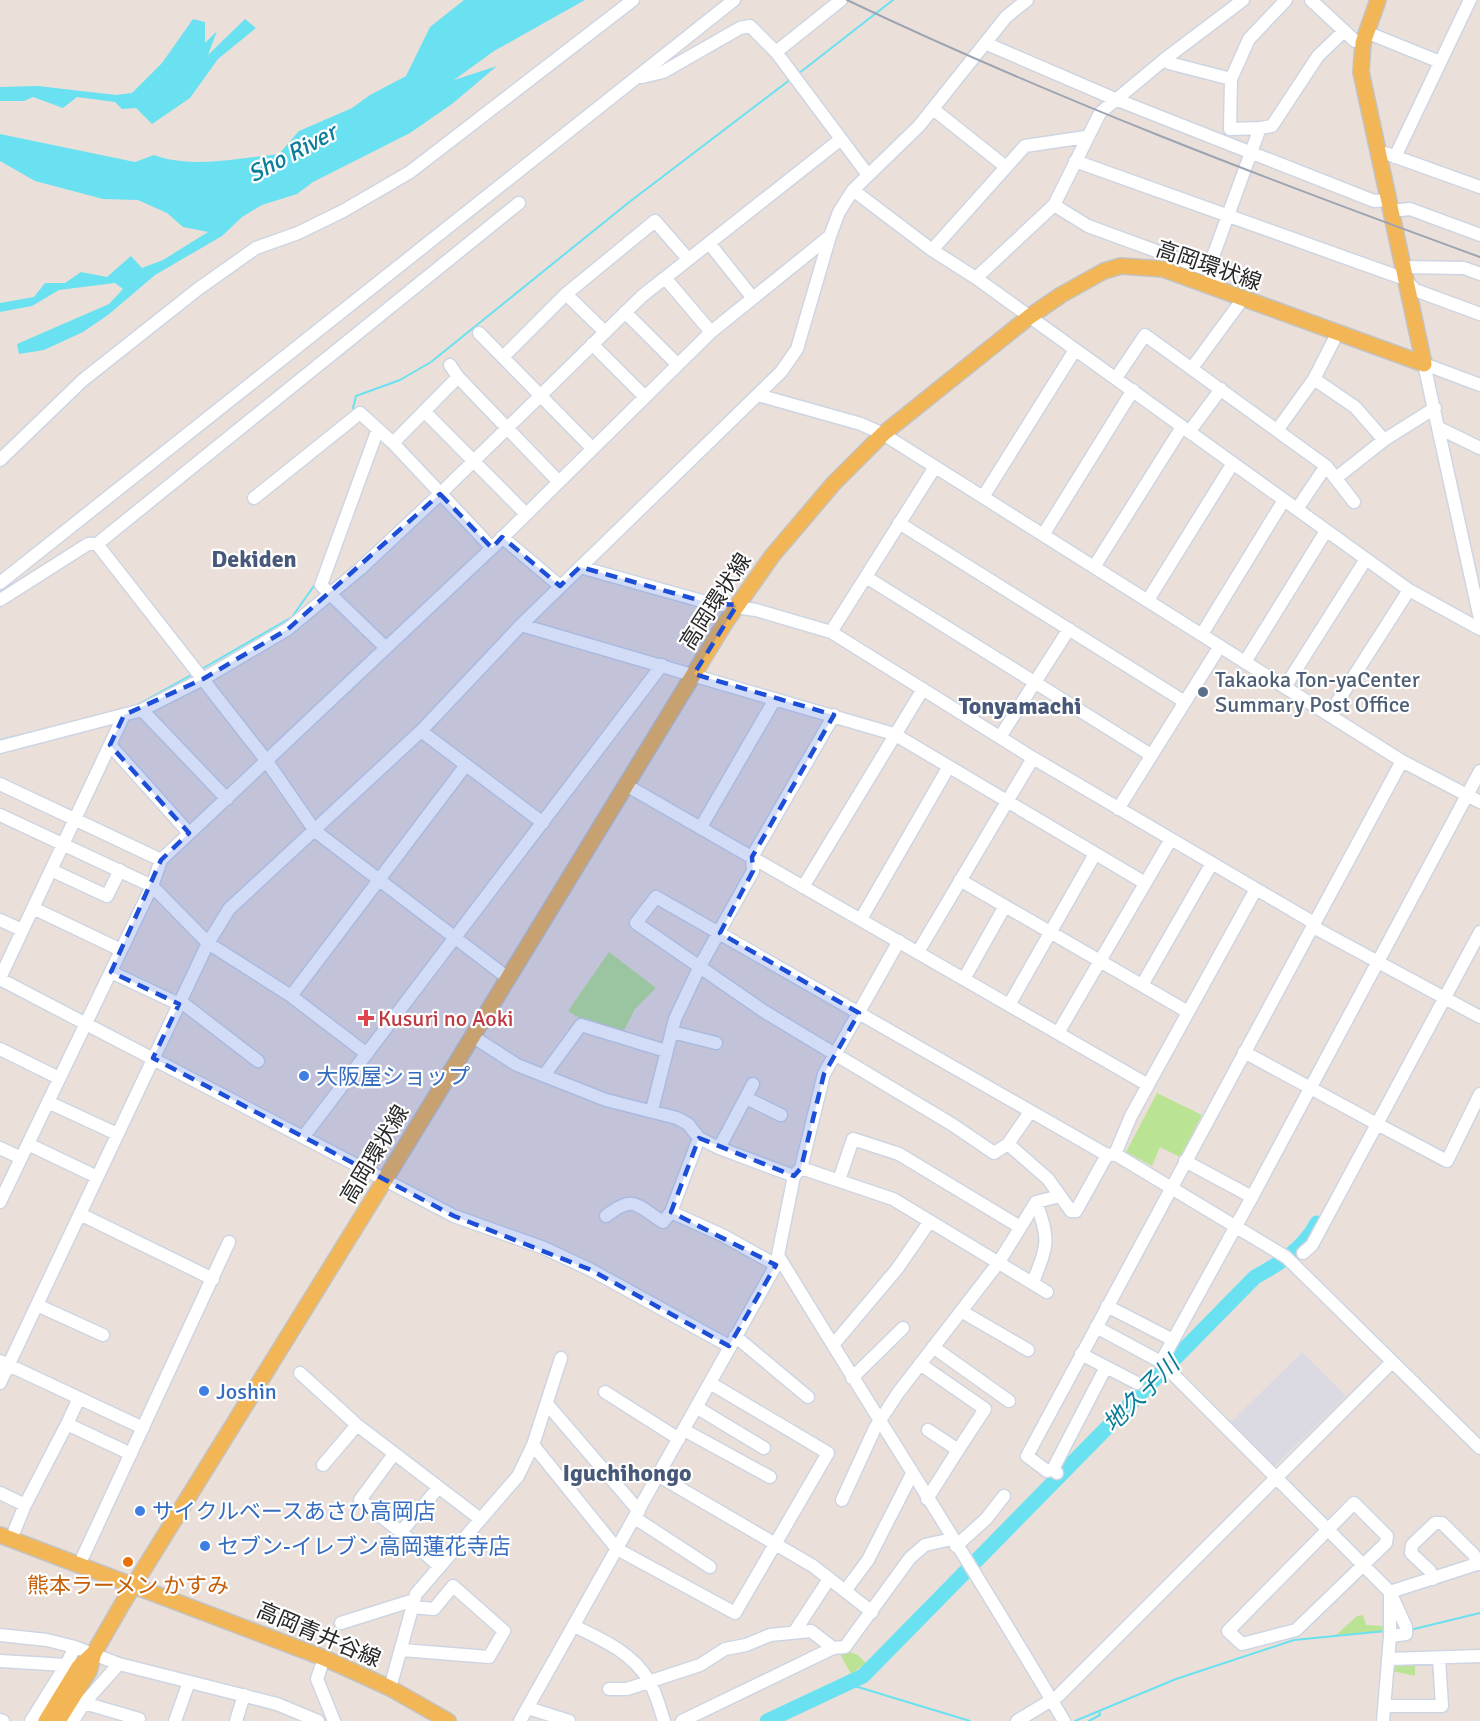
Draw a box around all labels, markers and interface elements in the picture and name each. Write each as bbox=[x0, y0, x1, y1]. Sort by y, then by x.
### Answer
water label: Sho River bbox=[242, 116, 344, 189]
street label: 高岡環状線 bbox=[1152, 235, 1265, 296]
district label: Dekiden bbox=[211, 544, 297, 574]
street label: 高岡環状線 bbox=[674, 548, 757, 655]
place label: Takaoka Ton-yaCenter Summary Post Office bbox=[1215, 666, 1420, 718]
marker: Takaoka Ton-yaCenter Summary Post Office bbox=[1196, 685, 1210, 699]
district label: Tonyamachi bbox=[959, 691, 1081, 721]
place label: Kusuri no Aoki bbox=[378, 1005, 514, 1032]
marker: Kusuri no Aoki bbox=[359, 1011, 373, 1025]
place label: 大阪屋ショップ bbox=[316, 1063, 470, 1090]
marker: 大阪屋ショップ bbox=[297, 1069, 311, 1083]
street label: 高岡環状線 bbox=[335, 1100, 414, 1208]
water label: 地久子川 bbox=[1096, 1347, 1188, 1439]
place label: Joshin bbox=[216, 1378, 277, 1405]
marker: Joshin bbox=[197, 1384, 211, 1398]
district label: Iguchihongo bbox=[562, 1458, 692, 1488]
place label: サイクルベースあさひ高岡店 bbox=[152, 1498, 436, 1525]
marker: サイクルベースあさひ高岡店 bbox=[133, 1504, 147, 1518]
place label: セブン-イレブン高岡蓮花寺店 bbox=[217, 1533, 511, 1560]
marker: セブン-イレブン高岡蓮花寺店 bbox=[198, 1539, 212, 1553]
marker: 熊本ラーメン かすみ bbox=[121, 1555, 135, 1569]
place label: 熊本ラーメン かすみ bbox=[27, 1572, 229, 1599]
street label: 高岡青井谷線 bbox=[253, 1596, 385, 1673]

